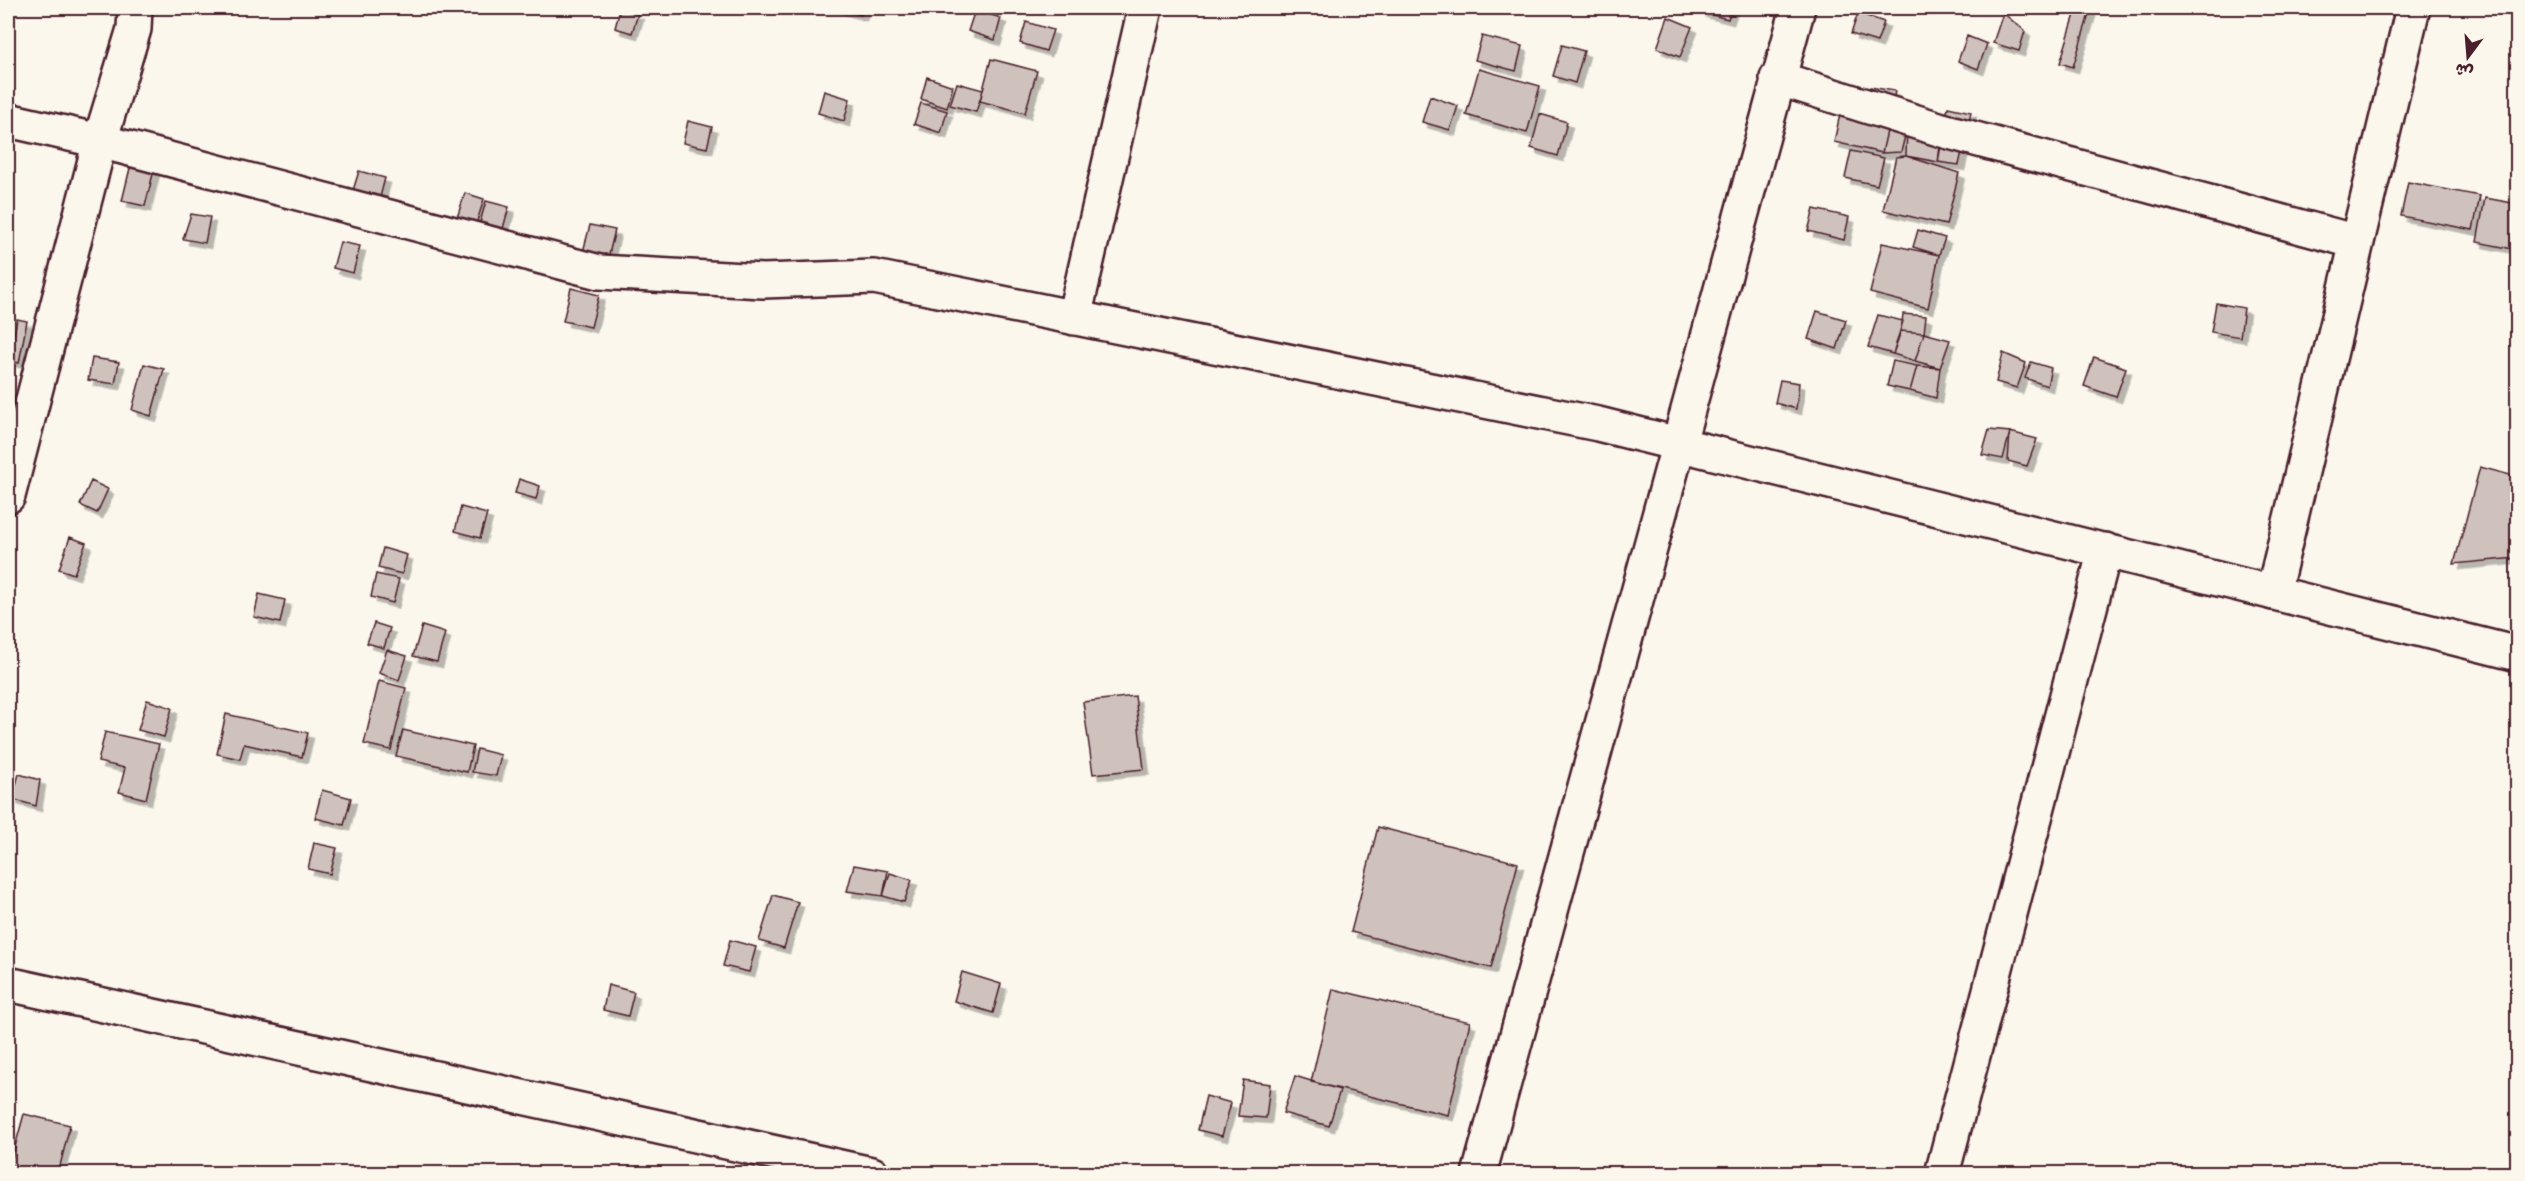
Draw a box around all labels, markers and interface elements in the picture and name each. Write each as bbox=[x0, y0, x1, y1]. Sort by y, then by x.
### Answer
north arrow bbox=[2438, 27, 2498, 87]
text: ش bbox=[2453, 58, 2475, 83]

